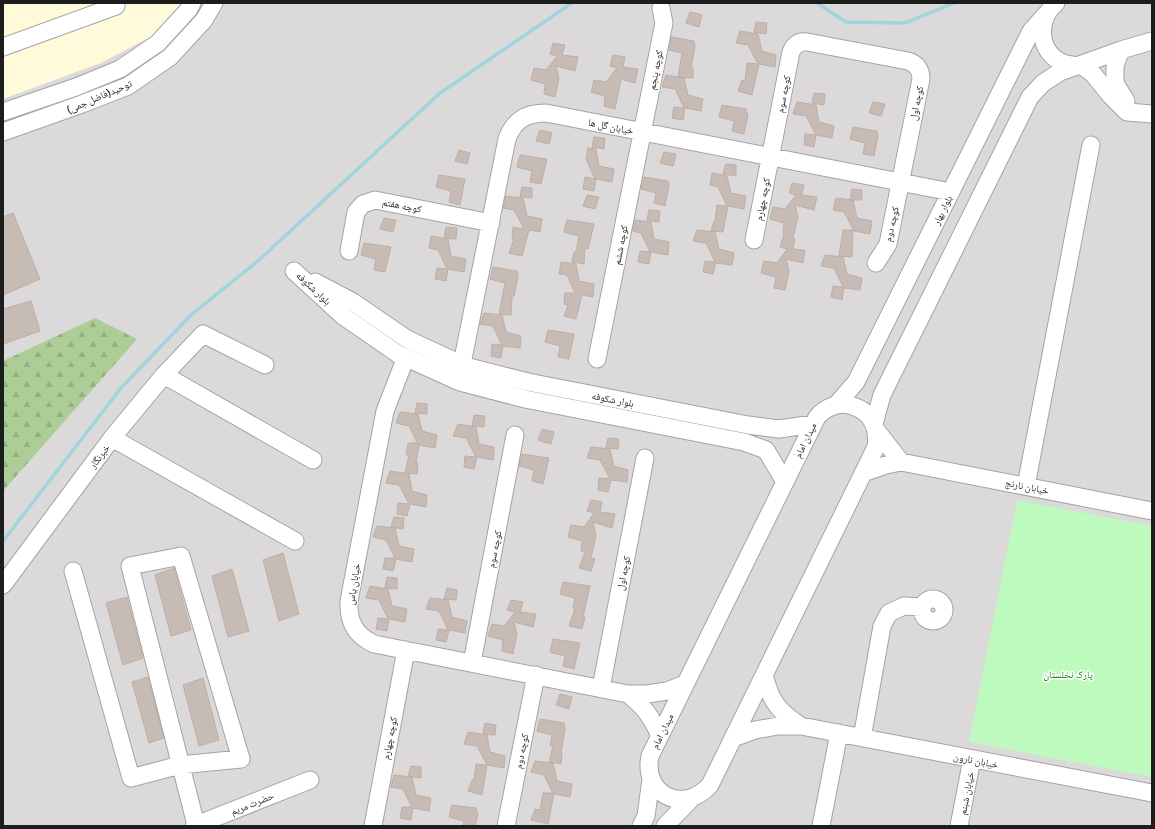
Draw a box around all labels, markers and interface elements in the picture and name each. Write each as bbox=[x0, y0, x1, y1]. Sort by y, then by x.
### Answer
street label: کوچه پنجم bbox=[646, 49, 667, 91]
street label: کوچه سوم bbox=[774, 74, 794, 114]
street label: توحید(فاضل جمی) bbox=[65, 78, 134, 116]
street label: کوچه اول bbox=[908, 85, 926, 121]
street label: خیابان گل ها bbox=[587, 117, 635, 137]
street label: کوچه چهارم bbox=[753, 177, 774, 222]
street label: بلوار بهار bbox=[930, 194, 955, 228]
street label: کوچه هفتم bbox=[381, 196, 422, 217]
street label: کوچه دوم bbox=[882, 206, 903, 243]
street label: کوچه ششم bbox=[611, 224, 632, 266]
street label: بلوار شکوفه bbox=[294, 270, 333, 308]
street label: بلوار شکوفه bbox=[591, 390, 635, 410]
street label: میدان امام bbox=[792, 420, 821, 460]
street label: خبرنگار bbox=[86, 442, 113, 472]
street label: خیابان نارنج bbox=[1004, 477, 1050, 497]
street label: کوچه سوم bbox=[485, 529, 505, 569]
street label: کوچه اول bbox=[615, 555, 633, 591]
street label: خیابان یاس bbox=[345, 562, 363, 606]
park label: پارک نخلستان bbox=[1043, 669, 1093, 681]
street label: میدان امام bbox=[649, 711, 678, 751]
street label: کوچه چهارم bbox=[380, 716, 401, 761]
street label: کوچه دوم bbox=[513, 733, 532, 770]
street label: خیابان نارون bbox=[952, 751, 1000, 771]
street label: خیابان شبنم bbox=[957, 770, 978, 816]
street label: حضرت مریم bbox=[229, 790, 277, 819]

